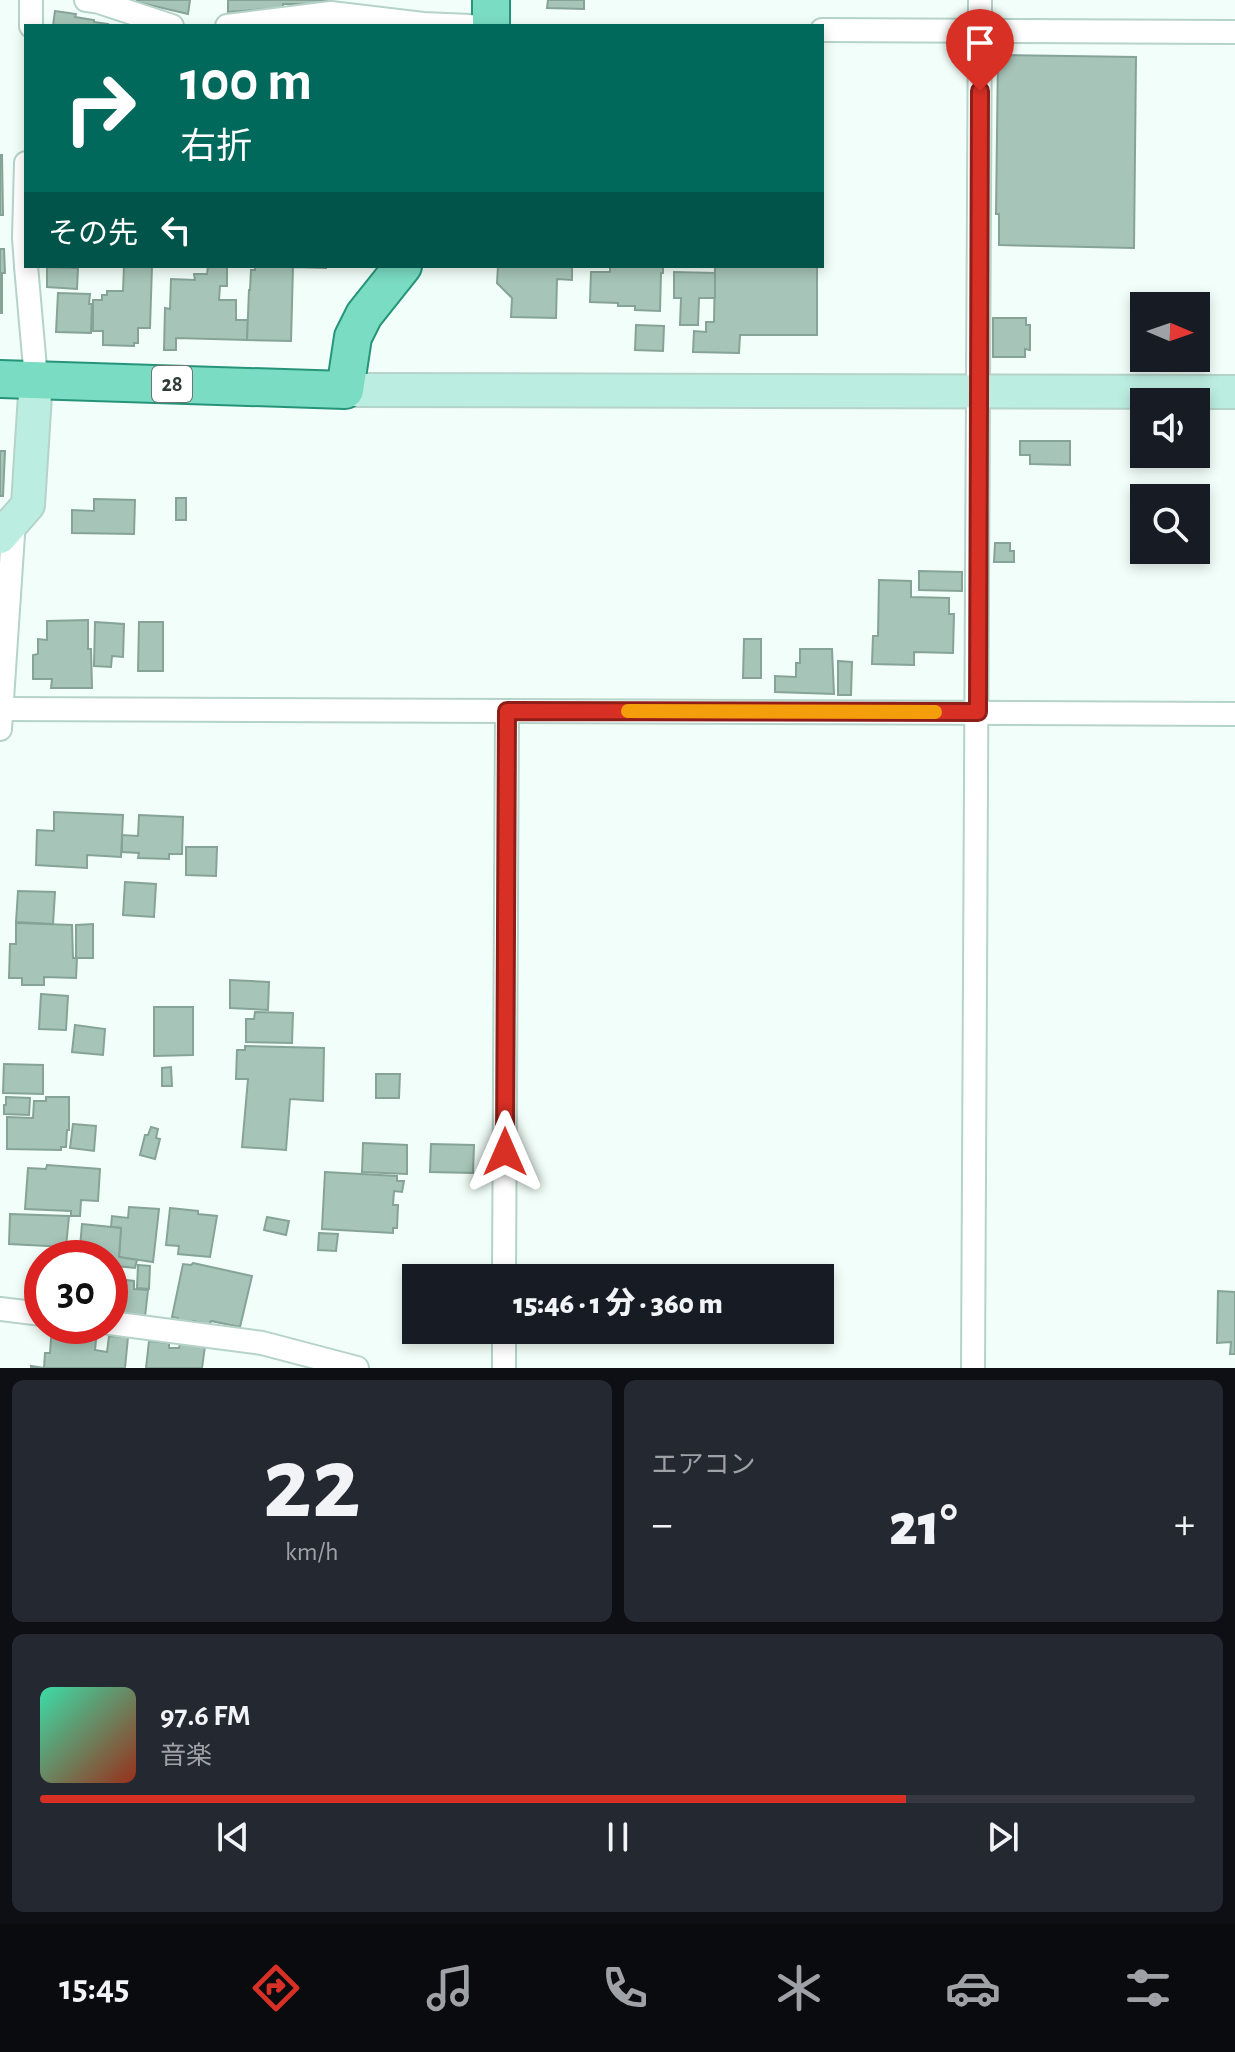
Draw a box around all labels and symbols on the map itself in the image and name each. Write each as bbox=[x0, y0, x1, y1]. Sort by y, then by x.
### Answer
pin bbox=[946, 9, 1014, 91]
north arrow bbox=[1130, 292, 1210, 372]
road number: 28 bbox=[152, 366, 192, 402]
position arrow bbox=[463, 1110, 547, 1194]
speed limit sign: 30 bbox=[24, 1240, 128, 1344]

